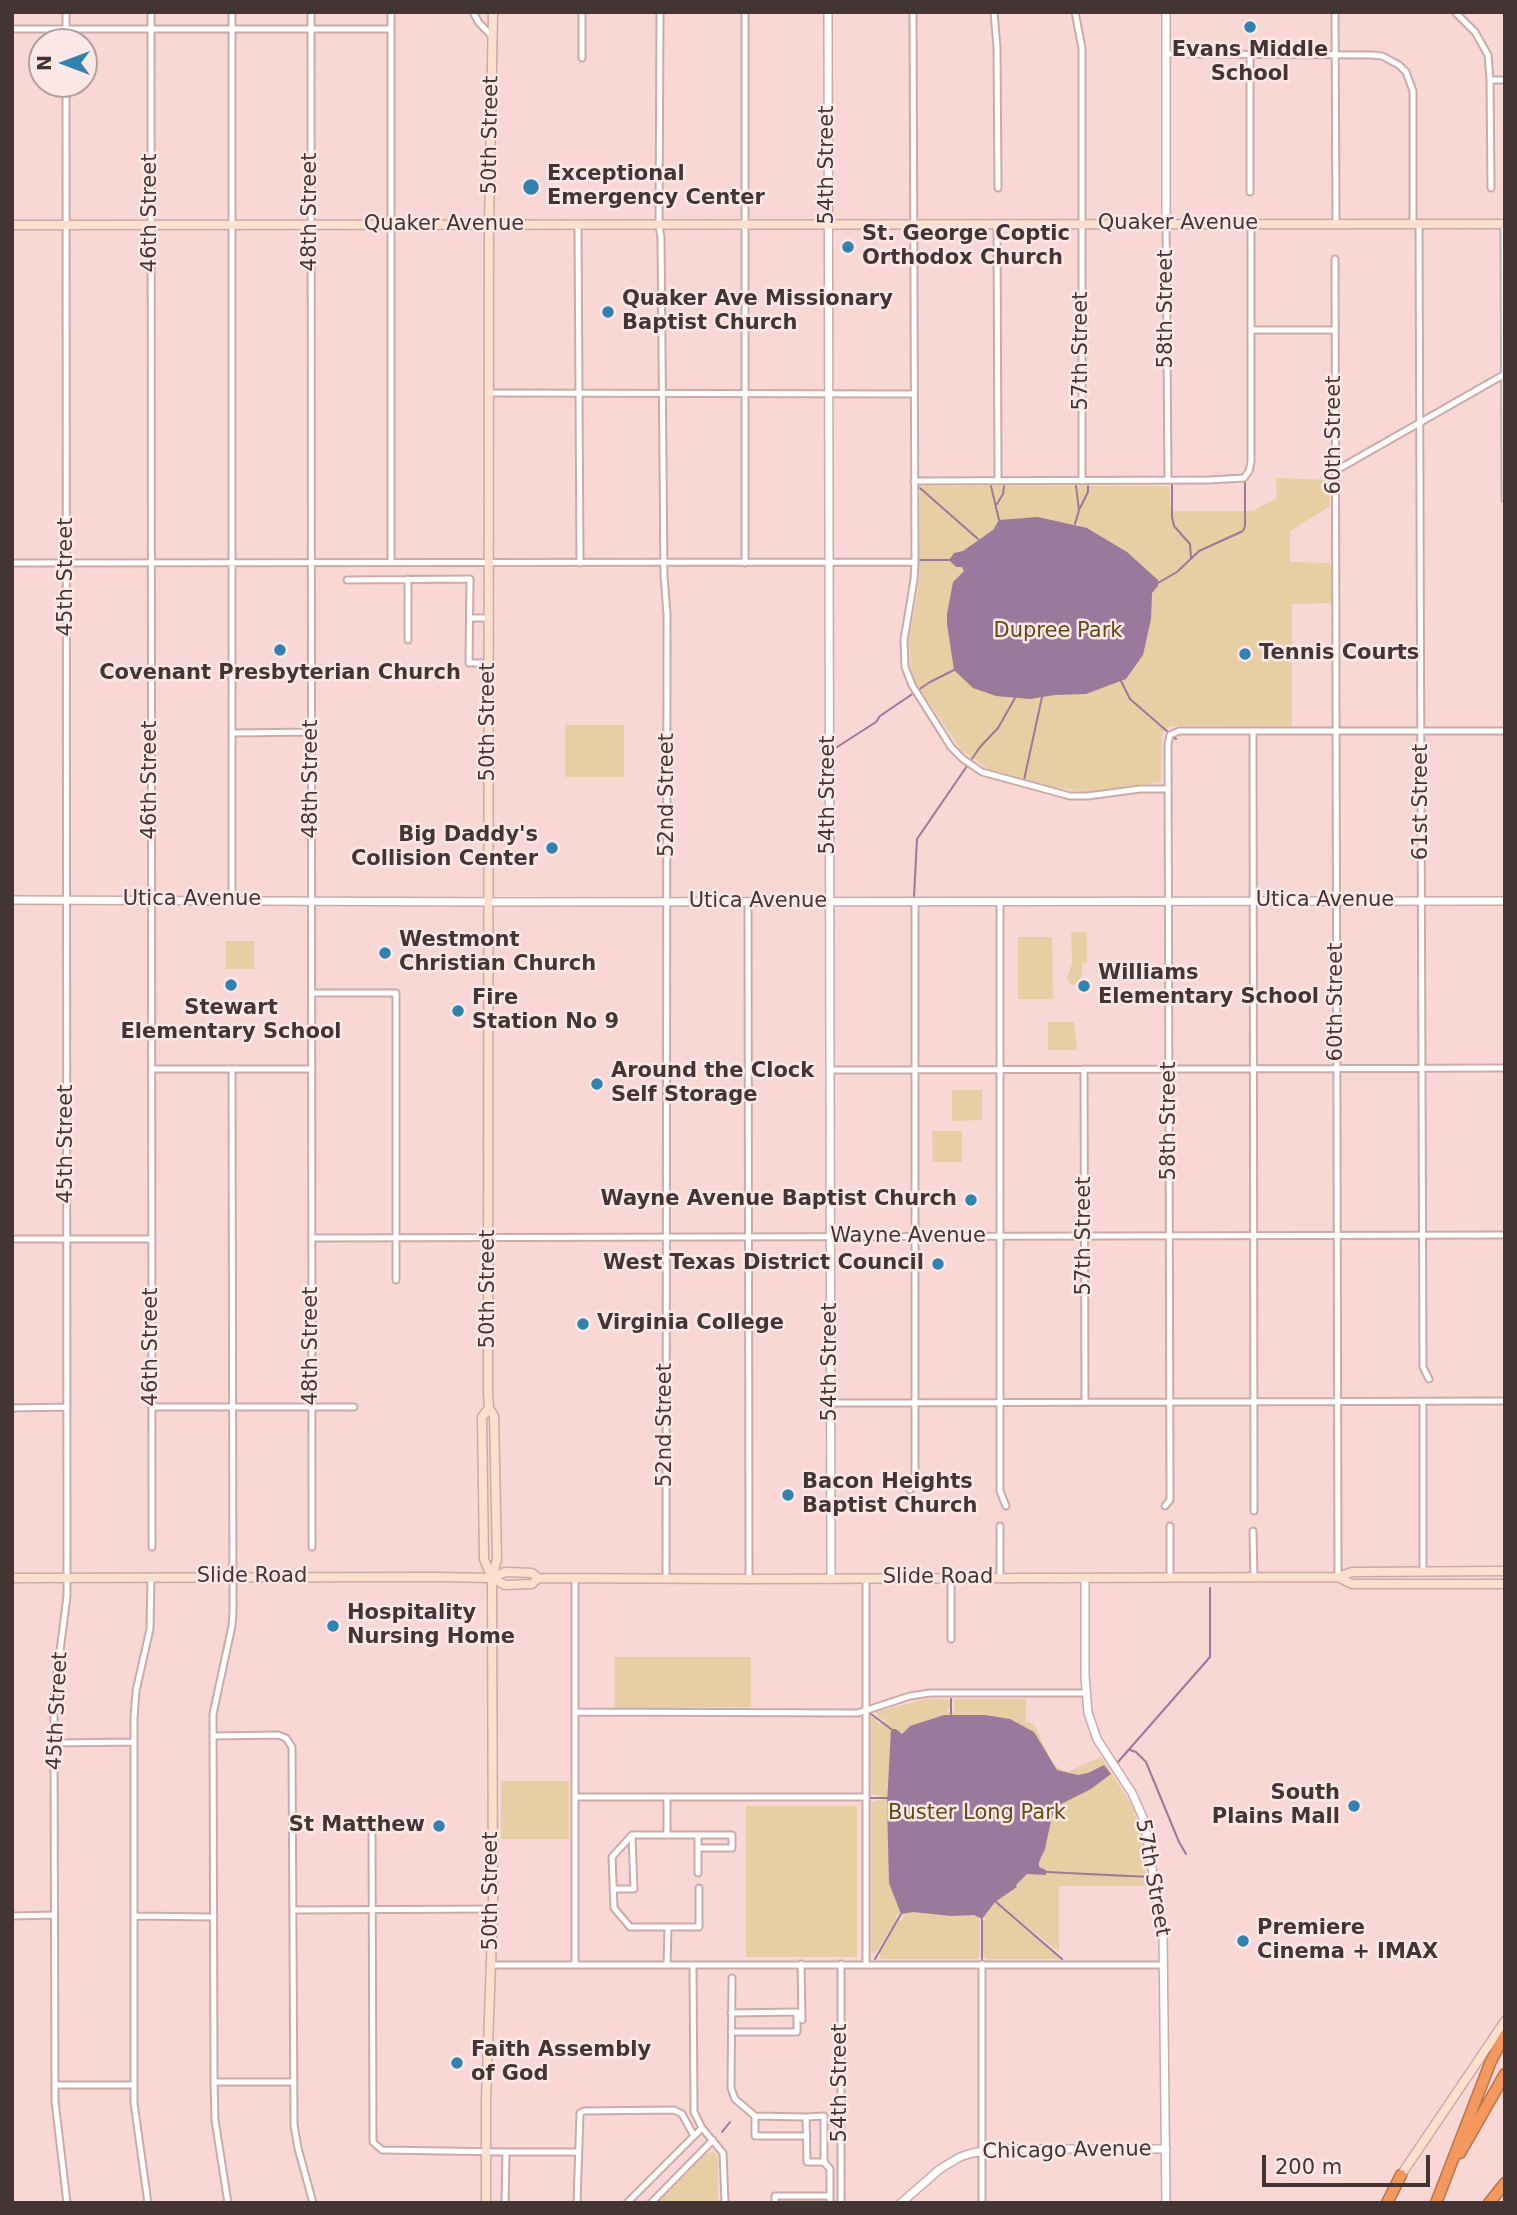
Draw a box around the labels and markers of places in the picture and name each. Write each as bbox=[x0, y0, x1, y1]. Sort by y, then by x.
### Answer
marker: Evans Middle School bbox=[1242, 19, 1258, 35]
place label: Evans Middle School bbox=[1172, 38, 1328, 88]
place label: Exceptional Emergency Center bbox=[547, 162, 765, 212]
marker: Exceptional Emergency Center bbox=[521, 177, 541, 197]
place label: St. George Coptic Orthodox Church bbox=[862, 222, 1070, 272]
marker: St. George Coptic Orthodox Church bbox=[840, 239, 856, 255]
place label: Quaker Ave Missionary Baptist Church bbox=[622, 287, 893, 337]
marker: Quaker Ave Missionary Baptist Church bbox=[600, 304, 616, 320]
place label: Tennis Courts bbox=[1259, 641, 1419, 667]
marker: Covenant Presbyterian Church bbox=[272, 642, 288, 658]
marker: Tennis Courts bbox=[1237, 646, 1253, 662]
place label: Covenant Presbyterian Church bbox=[99, 661, 461, 687]
place label: Big Daddy's Collision Center bbox=[351, 823, 538, 873]
marker: Big Daddy's Collision Center bbox=[544, 840, 560, 856]
place label: Westmont Christian Church bbox=[399, 928, 596, 978]
marker: Westmont Christian Church bbox=[377, 945, 393, 961]
place label: Williams Elementary School bbox=[1098, 961, 1319, 1011]
marker: Stewart Elementary School bbox=[223, 977, 239, 993]
marker: Williams Elementary School bbox=[1076, 978, 1092, 994]
place label: Fire Station No 9 bbox=[472, 986, 619, 1036]
place label: Stewart Elementary School bbox=[120, 996, 342, 1046]
marker: Fire Station No 9 bbox=[450, 1003, 466, 1019]
place label: Around the Clock Self Storage bbox=[611, 1059, 814, 1109]
marker: Around the Clock Self Storage bbox=[589, 1076, 605, 1092]
place label: Wayne Avenue Baptist Church bbox=[601, 1187, 957, 1213]
marker: Wayne Avenue Baptist Church bbox=[963, 1192, 979, 1208]
place label: West Texas District Council bbox=[603, 1251, 924, 1277]
marker: West Texas District Council bbox=[930, 1256, 946, 1272]
place label: Virginia College bbox=[597, 1311, 784, 1337]
marker: Virginia College bbox=[575, 1316, 591, 1332]
place label: Bacon Heights Baptist Church bbox=[802, 1470, 977, 1520]
marker: Bacon Heights Baptist Church bbox=[780, 1487, 796, 1503]
place label: Hospitality Nursing Home bbox=[347, 1601, 515, 1651]
marker: Hospitality Nursing Home bbox=[325, 1618, 341, 1634]
place label: South Plains Mall bbox=[1212, 1781, 1340, 1831]
marker: South Plains Mall bbox=[1346, 1798, 1362, 1814]
place label: St Matthew bbox=[289, 1813, 425, 1839]
marker: St Matthew bbox=[431, 1818, 447, 1834]
place label: Premiere Cinema + IMAX bbox=[1257, 1916, 1438, 1966]
marker: Premiere Cinema + IMAX bbox=[1235, 1933, 1251, 1949]
place label: Faith Assembly of God bbox=[471, 2038, 651, 2088]
marker: Faith Assembly of God bbox=[449, 2055, 465, 2071]

